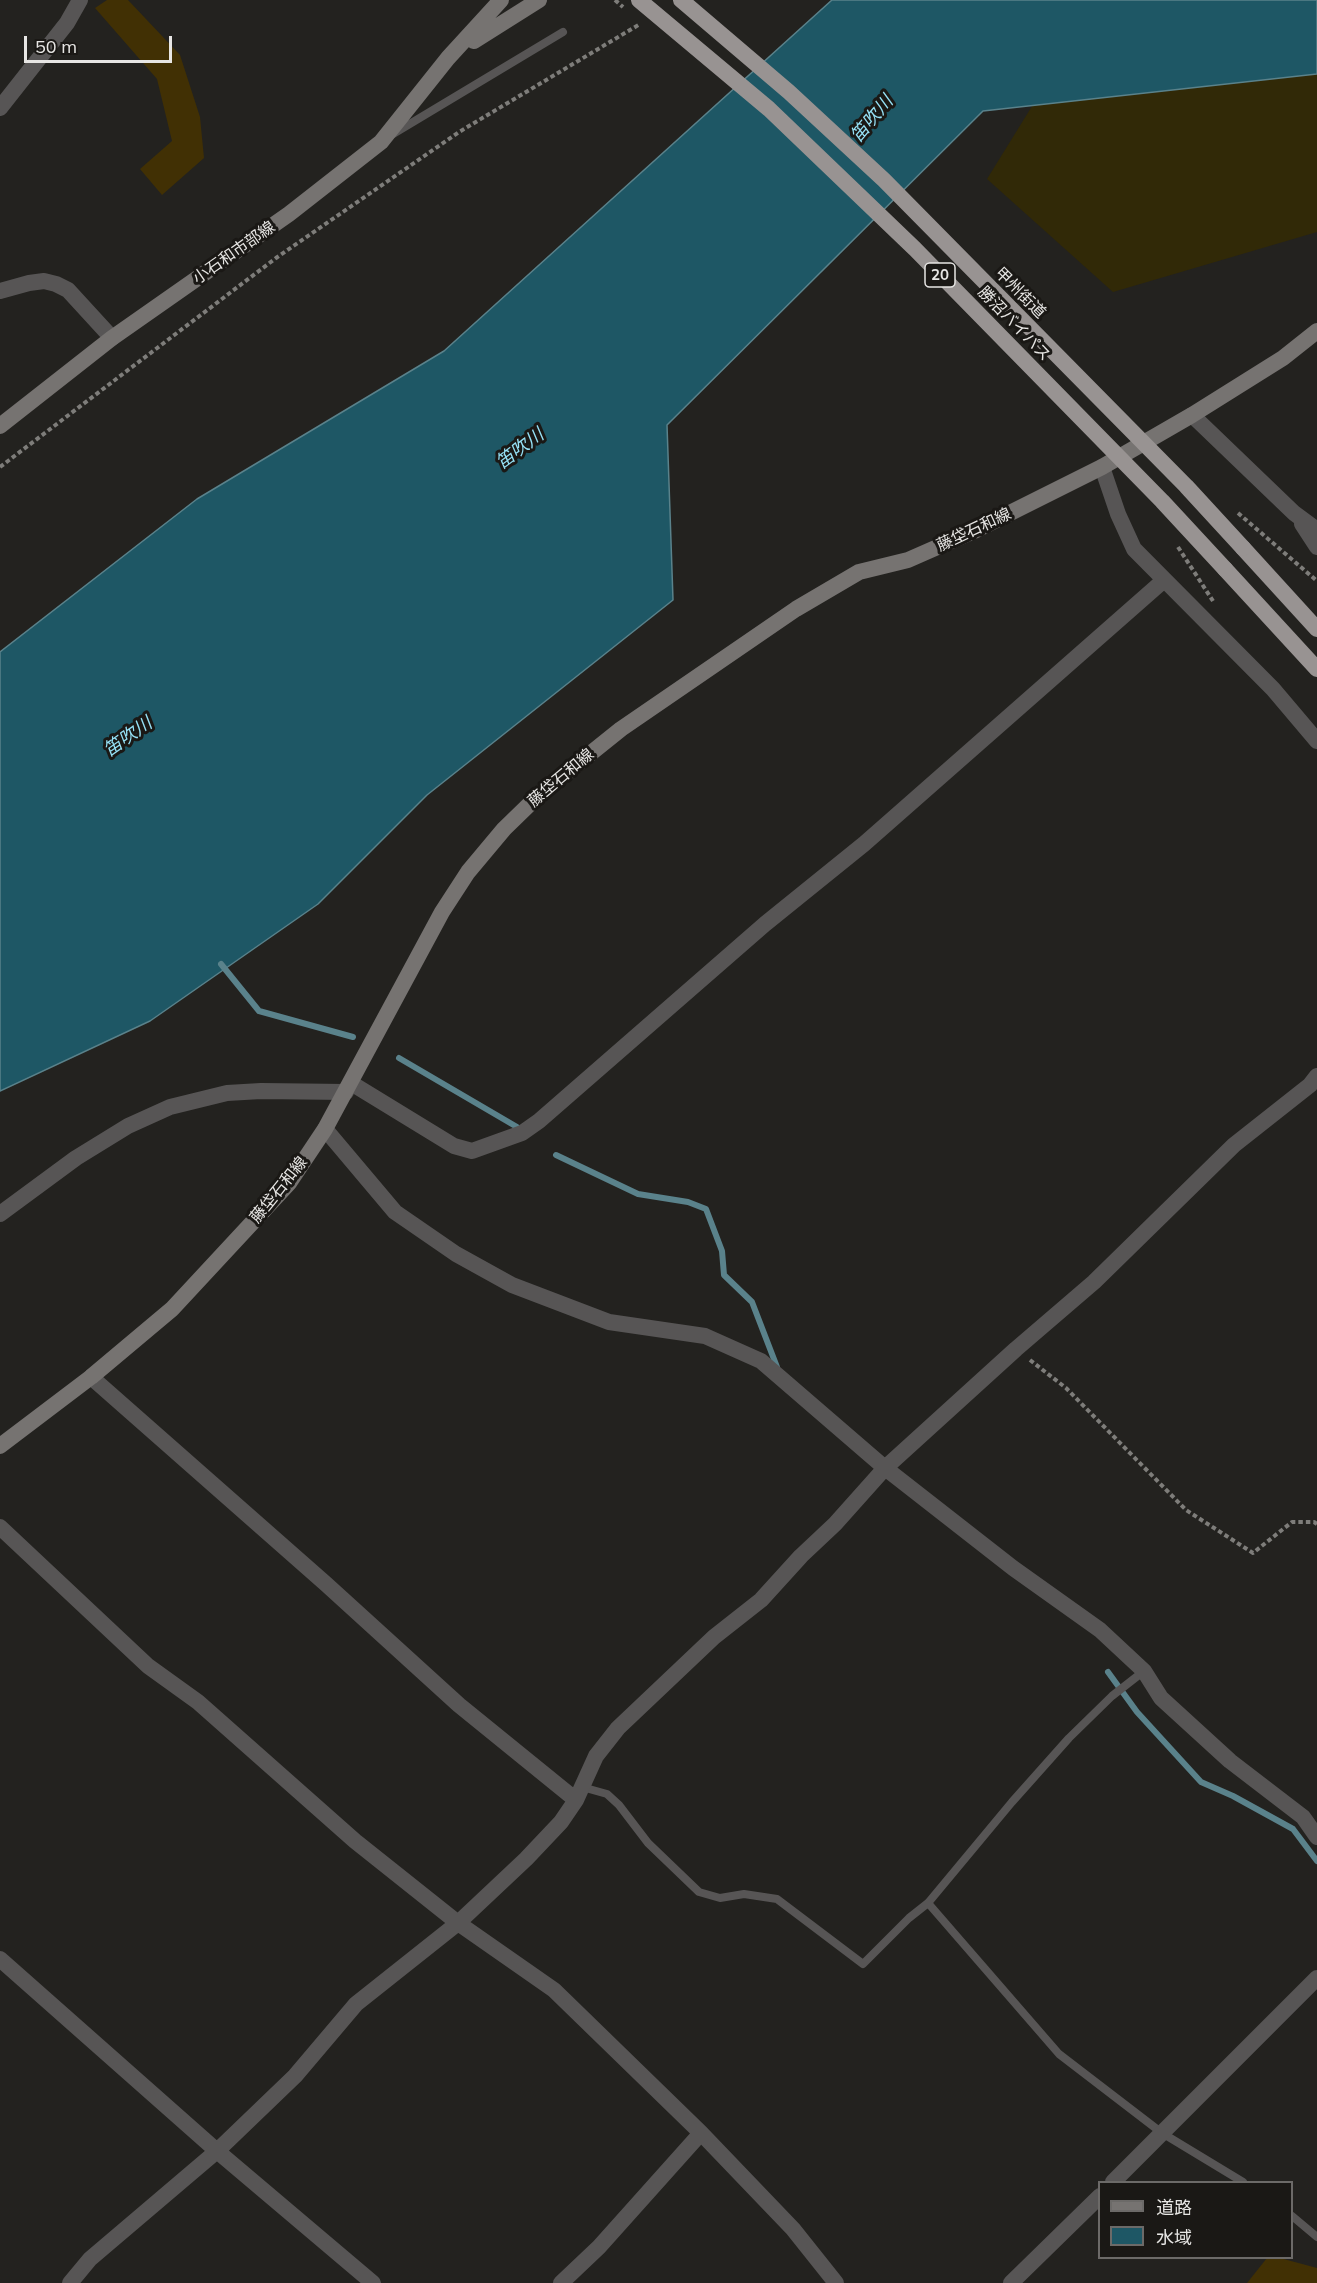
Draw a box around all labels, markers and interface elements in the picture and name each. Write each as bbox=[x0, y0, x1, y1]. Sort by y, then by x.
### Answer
scale bar bbox=[27, 24, 176, 62]
text: 50 m bbox=[35, 35, 77, 58]
water label: 笛吹川 bbox=[846, 91, 898, 147]
street label: 小石和市部線 bbox=[189, 218, 279, 288]
road number: 20 bbox=[925, 263, 955, 287]
street label: 甲州街道 bbox=[991, 264, 1049, 322]
street label: 勝沼バイパス bbox=[974, 283, 1054, 365]
water label: 笛吹川 bbox=[492, 424, 548, 474]
street label: 藤垈石和線 bbox=[934, 504, 1014, 556]
water label: 笛吹川 bbox=[100, 713, 156, 761]
street label: 藤垈石和線 bbox=[524, 745, 598, 811]
street label: 藤垈石和線 bbox=[246, 1153, 312, 1227]
legend bbox=[1098, 2181, 1293, 2259]
text: 道路 bbox=[1156, 2196, 1192, 2219]
text: 水域 bbox=[1156, 2226, 1192, 2249]

